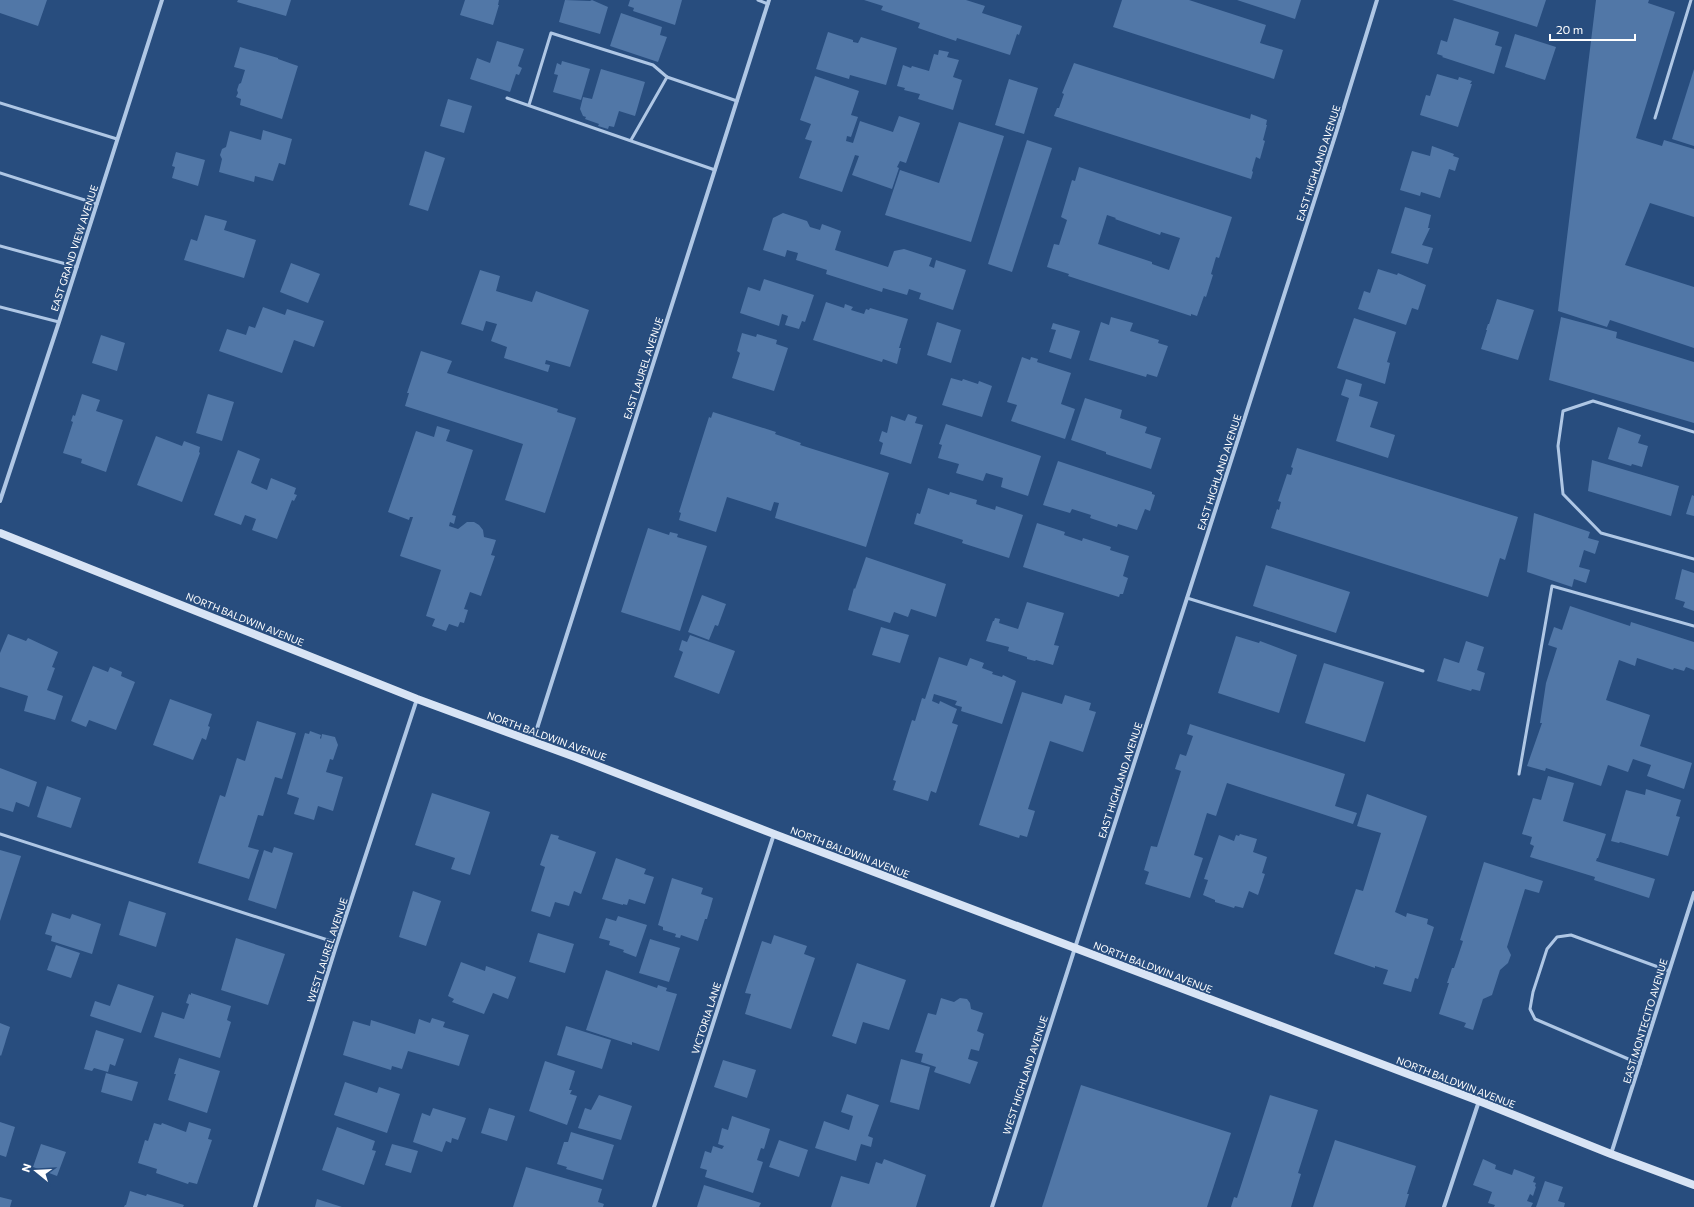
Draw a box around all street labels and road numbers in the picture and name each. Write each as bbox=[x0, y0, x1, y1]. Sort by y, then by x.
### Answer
street label: EAST HIGHLAND AVENUE bbox=[1294, 103, 1342, 222]
street label: EAST GRAND VIEW AVENUE bbox=[48, 183, 100, 313]
street label: EAST LAUREL AVENUE bbox=[621, 315, 665, 421]
street label: EAST HIGHLAND AVENUE bbox=[1195, 412, 1243, 531]
street label: NORTH BALDWIN AVENUE bbox=[184, 590, 306, 648]
street label: NORTH BALDWIN AVENUE bbox=[486, 709, 609, 763]
street label: EAST HIGHLAND AVENUE bbox=[1096, 720, 1144, 839]
street label: NORTH BALDWIN AVENUE bbox=[789, 824, 911, 880]
street label: WEST LAUREL AVENUE bbox=[304, 896, 350, 1004]
street label: NORTH BALDWIN AVENUE bbox=[1092, 939, 1214, 995]
street label: EAST MONTECITO AVENUE bbox=[1620, 957, 1670, 1085]
street label: VICTORIA LANE bbox=[689, 980, 723, 1056]
street label: WEST HIGHLAND AVENUE bbox=[1000, 1014, 1050, 1136]
street label: NORTH BALDWIN AVENUE bbox=[1395, 1054, 1517, 1110]

